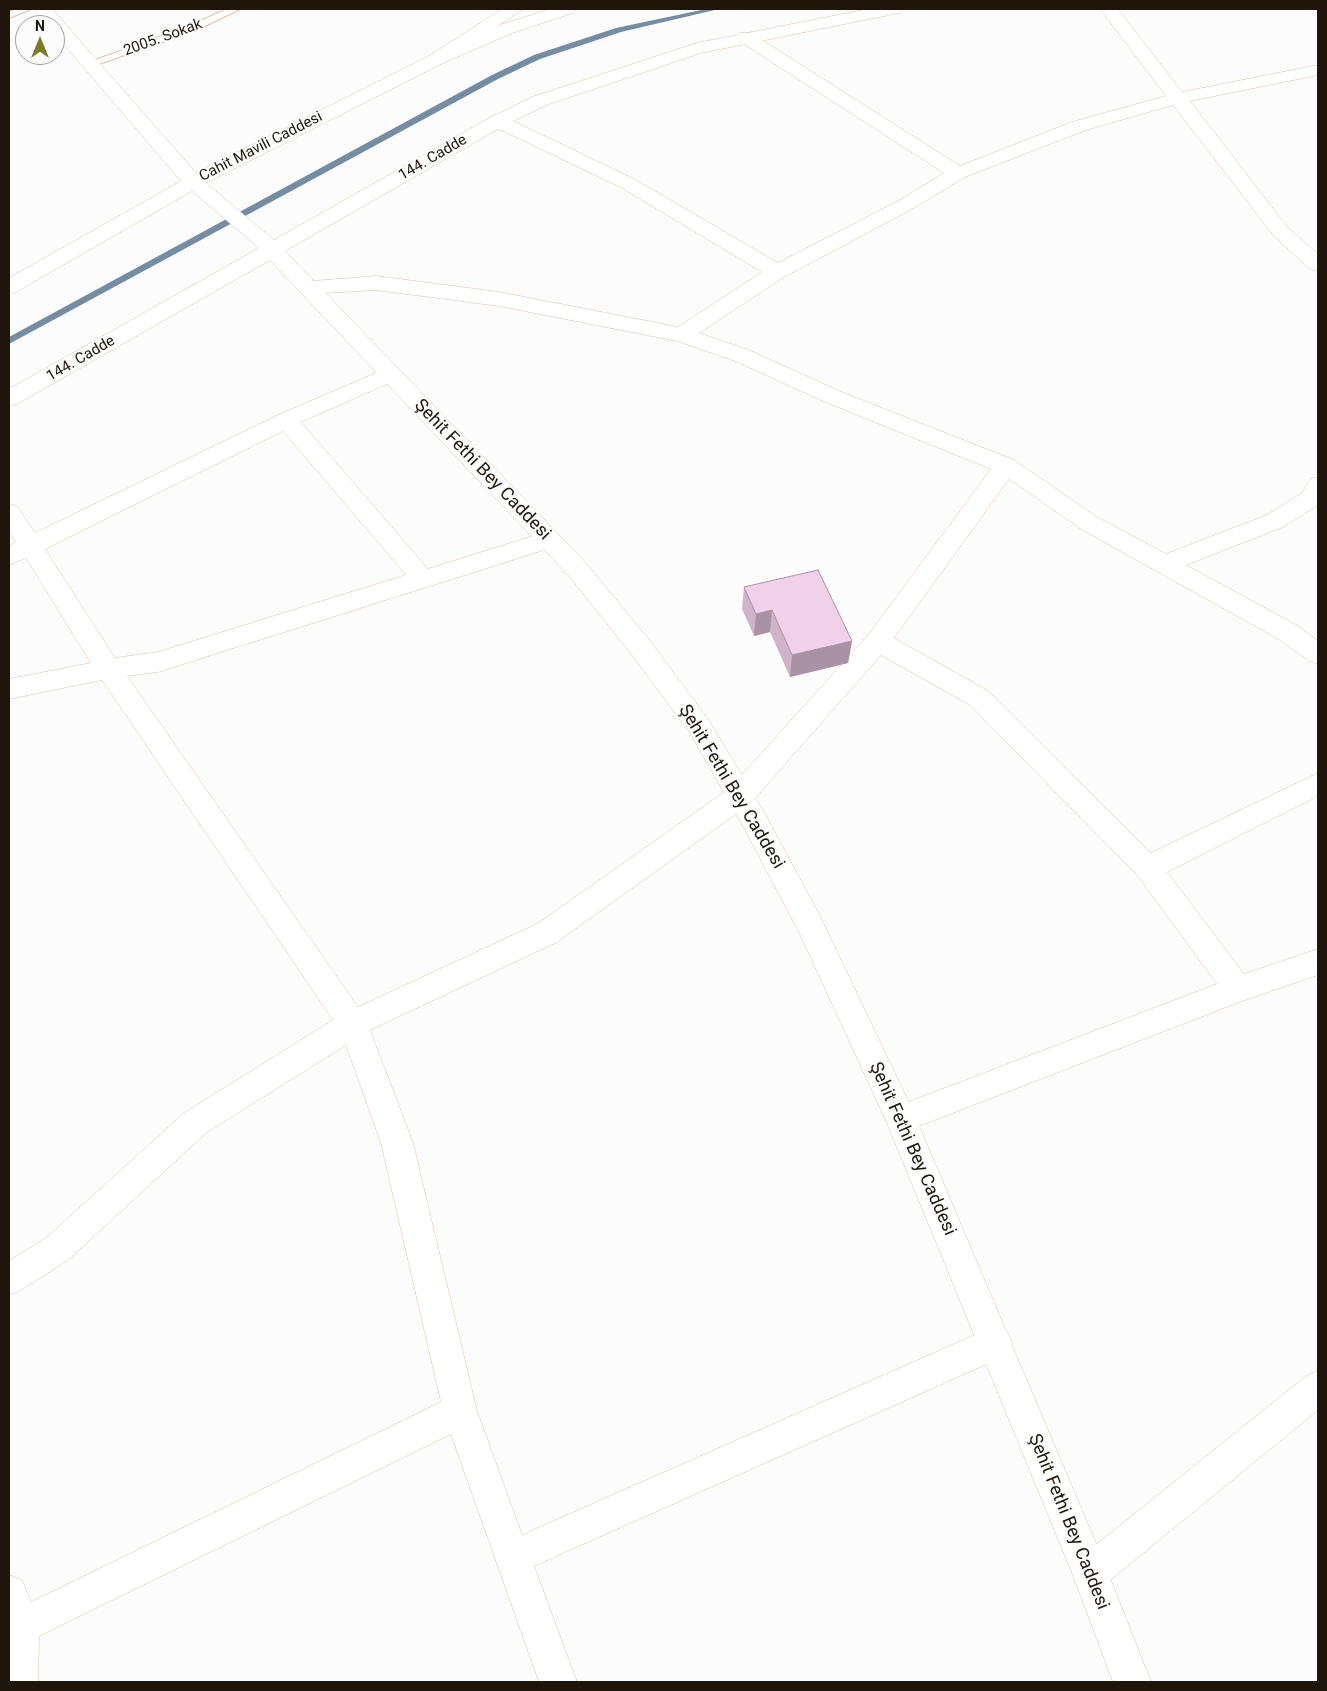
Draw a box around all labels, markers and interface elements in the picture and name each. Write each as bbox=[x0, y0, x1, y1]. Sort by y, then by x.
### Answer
north arrow bbox=[15, 15, 65, 65]
street label: 2005. Sokak bbox=[121, 15, 205, 61]
text: N bbox=[35, 18, 45, 34]
street label: Cahit Mavili Caddesi bbox=[196, 108, 326, 186]
street label: 144. Cadde bbox=[396, 131, 470, 185]
street label: 144. Cadde bbox=[44, 332, 118, 386]
street label: Şehit Fethi Bey Caddesi bbox=[409, 395, 555, 545]
street label: Şehit Fethi Bey Caddesi bbox=[673, 701, 789, 873]
street label: Şehit Fethi Bey Caddesi bbox=[864, 1059, 960, 1239]
street label: Şehit Fethi Bey Caddesi bbox=[1023, 1431, 1113, 1613]

